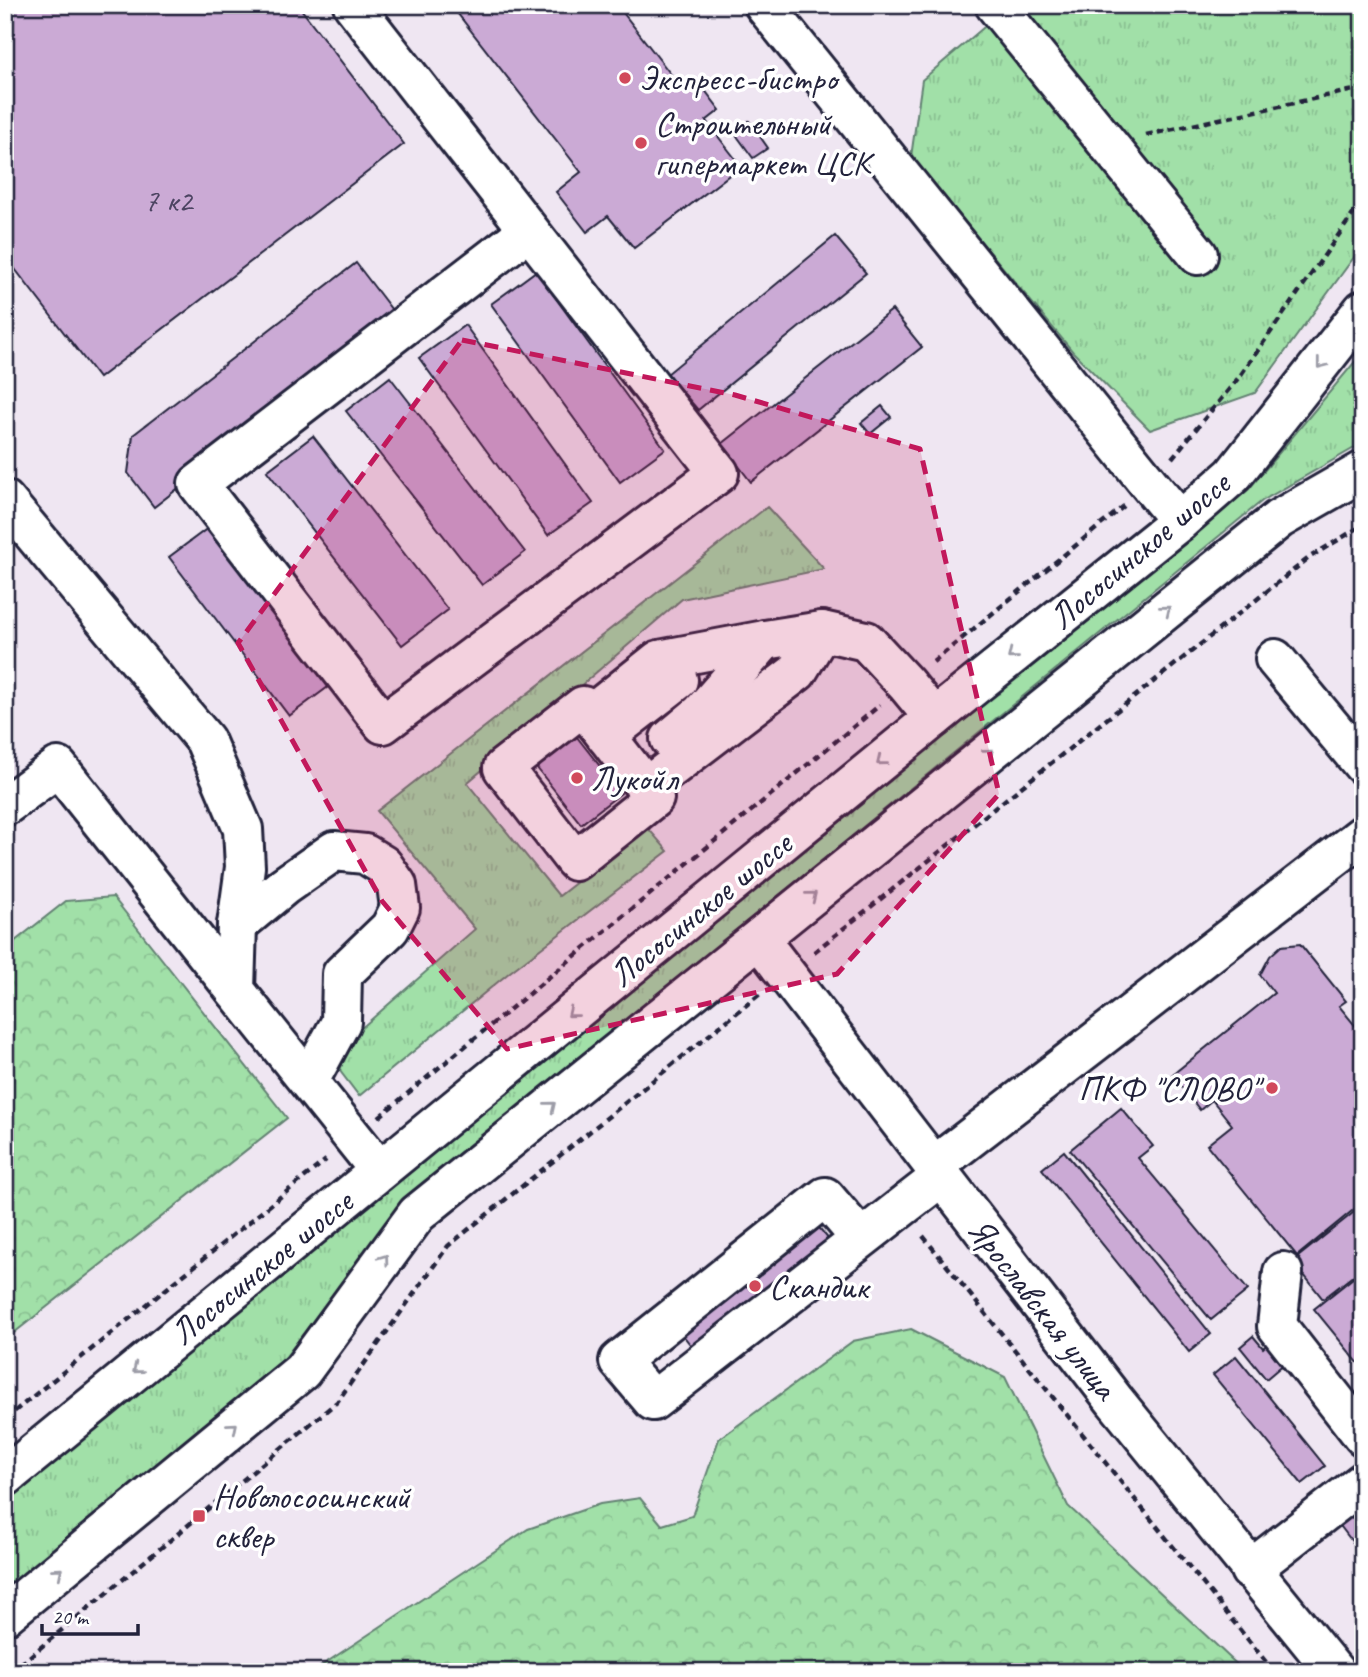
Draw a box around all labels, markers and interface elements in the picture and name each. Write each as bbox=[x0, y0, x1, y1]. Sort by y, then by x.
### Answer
place label: Экспресс-бистро bbox=[639, 56, 840, 101]
marker: Экспресс-бистро bbox=[617, 70, 633, 86]
place label: Строительный гипермаркет ЦСК bbox=[655, 101, 876, 186]
marker: Строительный гипермаркет ЦСК bbox=[633, 135, 649, 151]
house number: 7 к2 bbox=[144, 180, 195, 221]
one-way arrow bbox=[1316, 356, 1329, 368]
street label: Лососинское шоссе bbox=[1040, 460, 1241, 639]
one-way arrow bbox=[1157, 606, 1170, 618]
one-way arrow bbox=[1007, 647, 1020, 660]
one-way arrow bbox=[980, 749, 993, 761]
one-way arrow bbox=[876, 753, 889, 765]
place label: Лукойл bbox=[591, 756, 680, 801]
marker: Лукойл bbox=[569, 770, 585, 786]
street label: Лососинское шоссе bbox=[600, 820, 803, 997]
one-way arrow bbox=[804, 891, 816, 904]
one-way arrow bbox=[567, 1005, 579, 1018]
place label: ПКФ "СЛОВО" bbox=[1079, 1066, 1265, 1111]
marker: ПКФ "СЛОВО" bbox=[1264, 1080, 1280, 1096]
one-way arrow bbox=[543, 1102, 556, 1114]
street label: Лососинское шоссе bbox=[161, 1178, 364, 1355]
street label: Ярославская улица bbox=[957, 1208, 1129, 1411]
one-way arrow bbox=[376, 1254, 388, 1267]
place label: Скандик bbox=[769, 1264, 871, 1309]
marker: Скандик bbox=[747, 1278, 763, 1294]
one-way arrow bbox=[132, 1360, 144, 1373]
one-way arrow bbox=[225, 1423, 238, 1435]
place label: Новолососинский сквер bbox=[213, 1474, 412, 1559]
marker: Новолососинский сквер bbox=[191, 1508, 207, 1524]
one-way arrow bbox=[50, 1567, 62, 1580]
scale bar bbox=[42, 1593, 138, 1637]
text: 20 m bbox=[52, 1604, 90, 1630]

